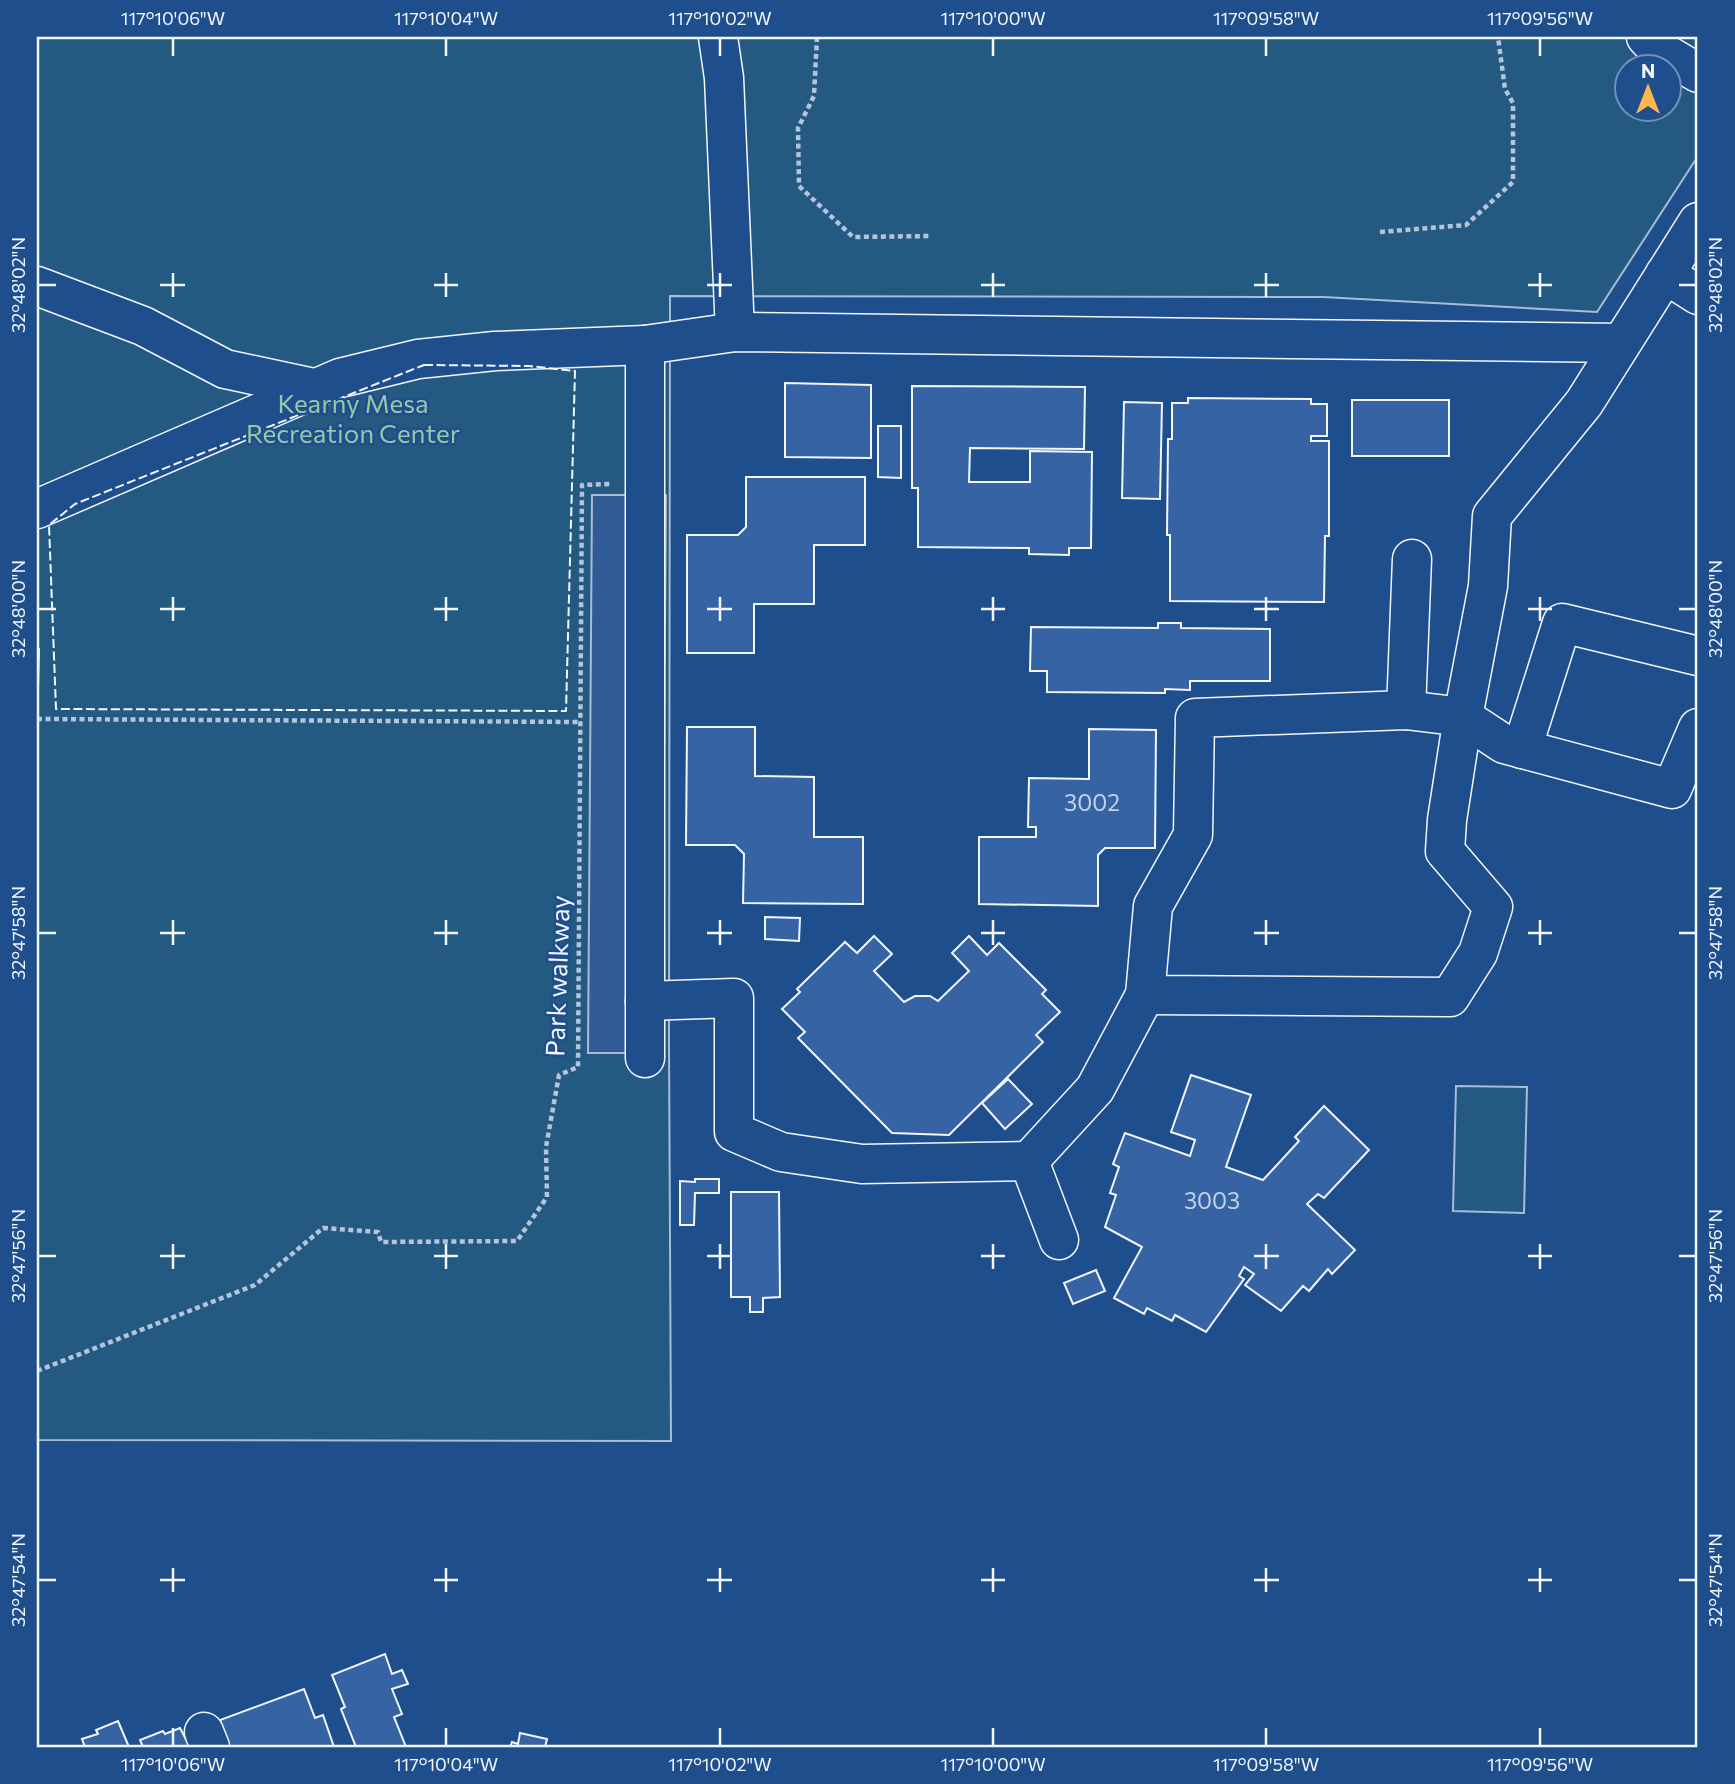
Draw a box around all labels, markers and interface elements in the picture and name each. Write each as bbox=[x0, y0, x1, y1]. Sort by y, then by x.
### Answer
text: 117°10'06"W bbox=[121, 7, 225, 29]
text: 117°10'04"W bbox=[394, 7, 498, 29]
text: 117°10'02"W bbox=[668, 7, 772, 29]
text: 117°10'00"W bbox=[940, 7, 1046, 29]
text: 117°09'58"W bbox=[1213, 7, 1319, 29]
text: 117°09'56"W bbox=[1487, 7, 1593, 29]
north arrow bbox=[1612, 52, 1682, 122]
text: N bbox=[1641, 59, 1655, 82]
text: 32°48'02"N bbox=[7, 237, 29, 333]
text: 32°48'02"N bbox=[1704, 237, 1726, 333]
park label: Kearny Mesa Recreation Center bbox=[246, 387, 460, 448]
text: 32°48'00"N bbox=[7, 560, 29, 658]
text: 32°48'00"N bbox=[1704, 560, 1726, 658]
house number: 3002 bbox=[1064, 788, 1120, 816]
text: 32°47'58"N bbox=[7, 886, 29, 980]
text: 32°47'58"N bbox=[1704, 886, 1726, 980]
street label: Park walkway bbox=[538, 895, 575, 1057]
house number: 3003 bbox=[1184, 1186, 1240, 1214]
text: 32°47'56"N bbox=[7, 1209, 29, 1303]
text: 32°47'56"N bbox=[1704, 1209, 1726, 1303]
text: 32°47'54"N bbox=[7, 1533, 29, 1627]
text: 32°47'54"N bbox=[1704, 1533, 1726, 1627]
text: 117°10'06"W bbox=[121, 1753, 225, 1775]
text: 117°10'04"W bbox=[394, 1753, 498, 1775]
text: 117°10'02"W bbox=[668, 1753, 772, 1775]
text: 117°10'00"W bbox=[940, 1753, 1046, 1775]
text: 117°09'58"W bbox=[1213, 1753, 1319, 1775]
text: 117°09'56"W bbox=[1487, 1753, 1593, 1775]

